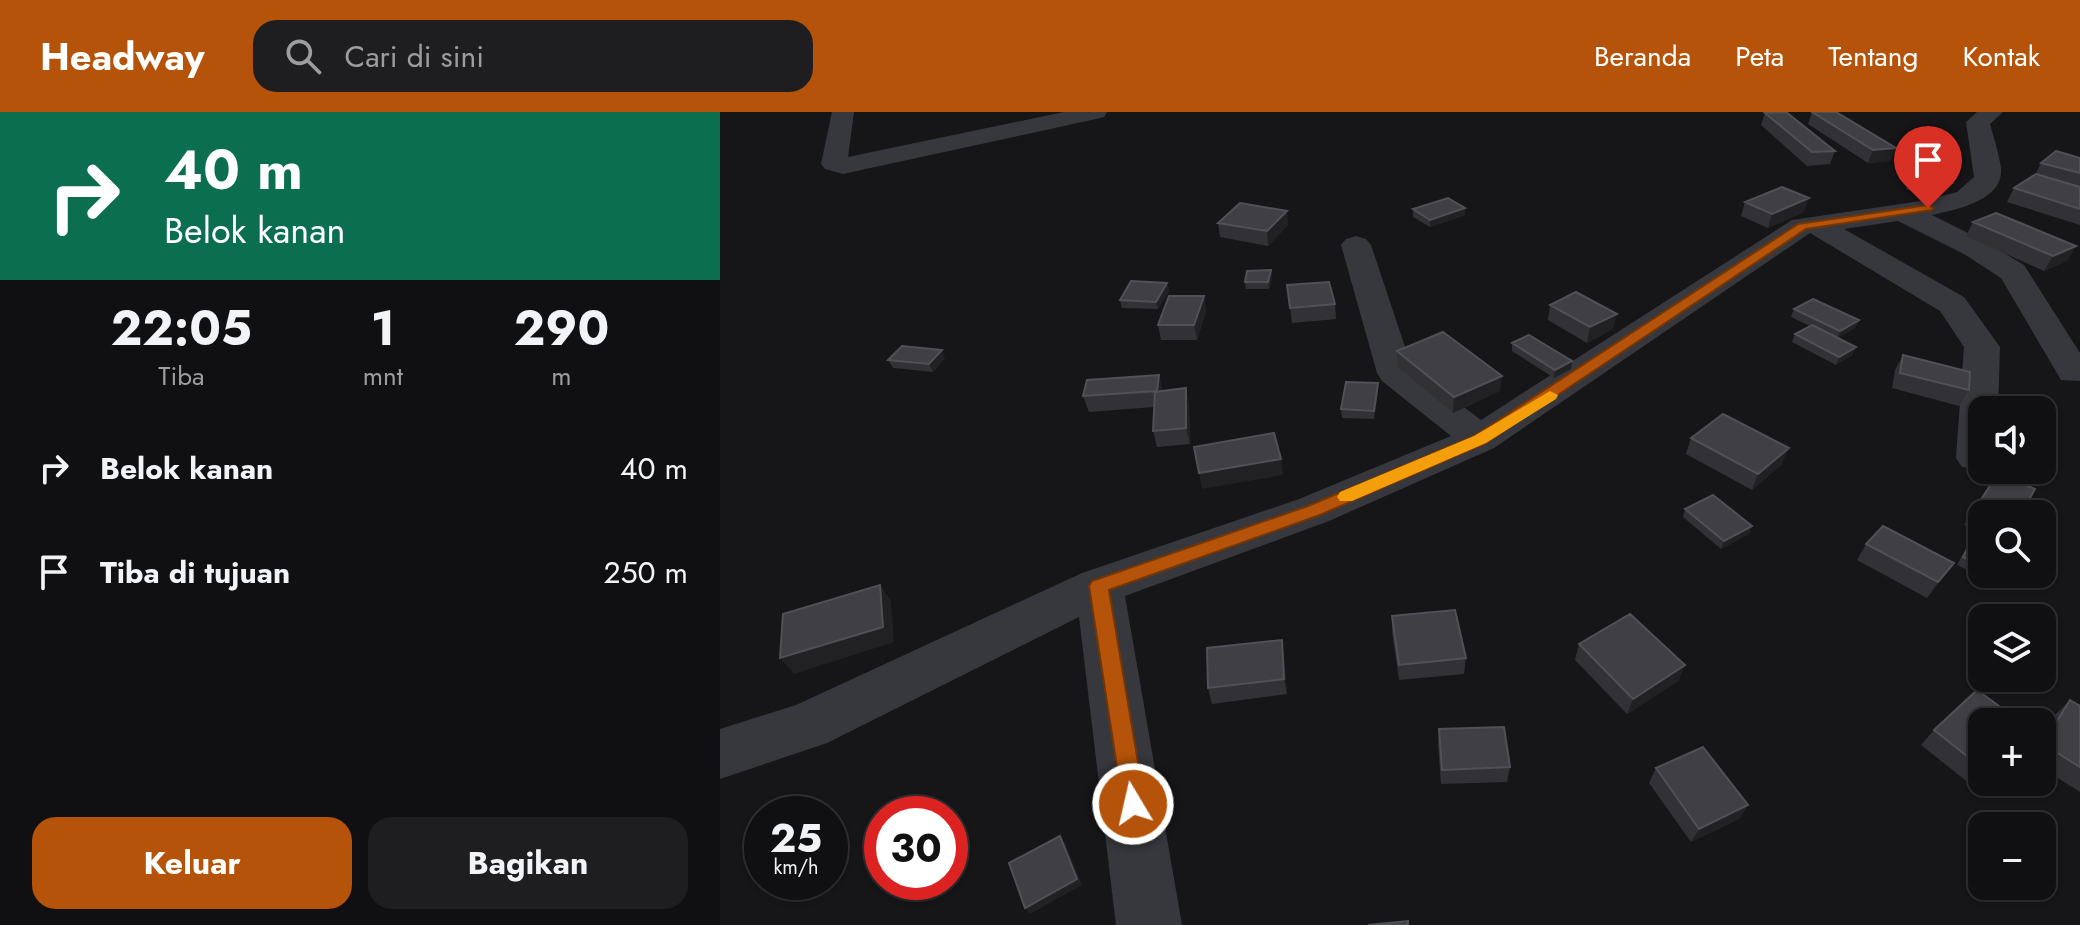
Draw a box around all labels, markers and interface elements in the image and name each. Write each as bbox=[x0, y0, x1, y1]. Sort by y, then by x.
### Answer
search box bbox=[253, 20, 813, 92]
text: Headway bbox=[40, 29, 205, 84]
icon: search bbox=[281, 34, 325, 78]
text: Cari di sini bbox=[345, 35, 484, 78]
text: Beranda bbox=[1594, 36, 1691, 77]
text: Peta bbox=[1735, 36, 1784, 77]
text: Tentang bbox=[1828, 36, 1919, 77]
text: Kontak bbox=[1963, 36, 2040, 77]
pin bbox=[1894, 126, 1962, 208]
text: 40 m bbox=[164, 129, 303, 210]
icon: arrive bbox=[1906, 138, 1950, 182]
icon: right bbox=[32, 144, 136, 248]
text: Belok kanan bbox=[164, 204, 345, 256]
text: 22:05 bbox=[111, 294, 252, 363]
text: 1 bbox=[371, 294, 395, 363]
text: 290 bbox=[514, 294, 609, 363]
text: Tiba bbox=[158, 357, 204, 395]
text: mnt bbox=[363, 357, 403, 395]
text: m bbox=[551, 357, 572, 395]
map controls bbox=[1968, 396, 2056, 900]
button: sound bbox=[1968, 396, 2056, 484]
icon: right bbox=[32, 446, 76, 490]
text: Belok kanan bbox=[100, 447, 273, 490]
text: 40 m bbox=[620, 447, 688, 490]
button: search bbox=[1968, 500, 2056, 588]
icon: arrive bbox=[32, 550, 76, 594]
text: Tiba di tujuan bbox=[100, 551, 290, 594]
text: 250 m bbox=[604, 551, 688, 594]
button: layers bbox=[1968, 604, 2056, 692]
button: + bbox=[1968, 708, 2056, 796]
position arrow bbox=[1091, 762, 1175, 846]
speed limit sign: 30 bbox=[864, 796, 968, 900]
text: 25 bbox=[770, 809, 822, 867]
button: − bbox=[1968, 812, 2056, 900]
button: Keluar bbox=[32, 817, 352, 909]
button: Bagikan bbox=[368, 817, 688, 909]
text: km/h bbox=[773, 853, 819, 882]

